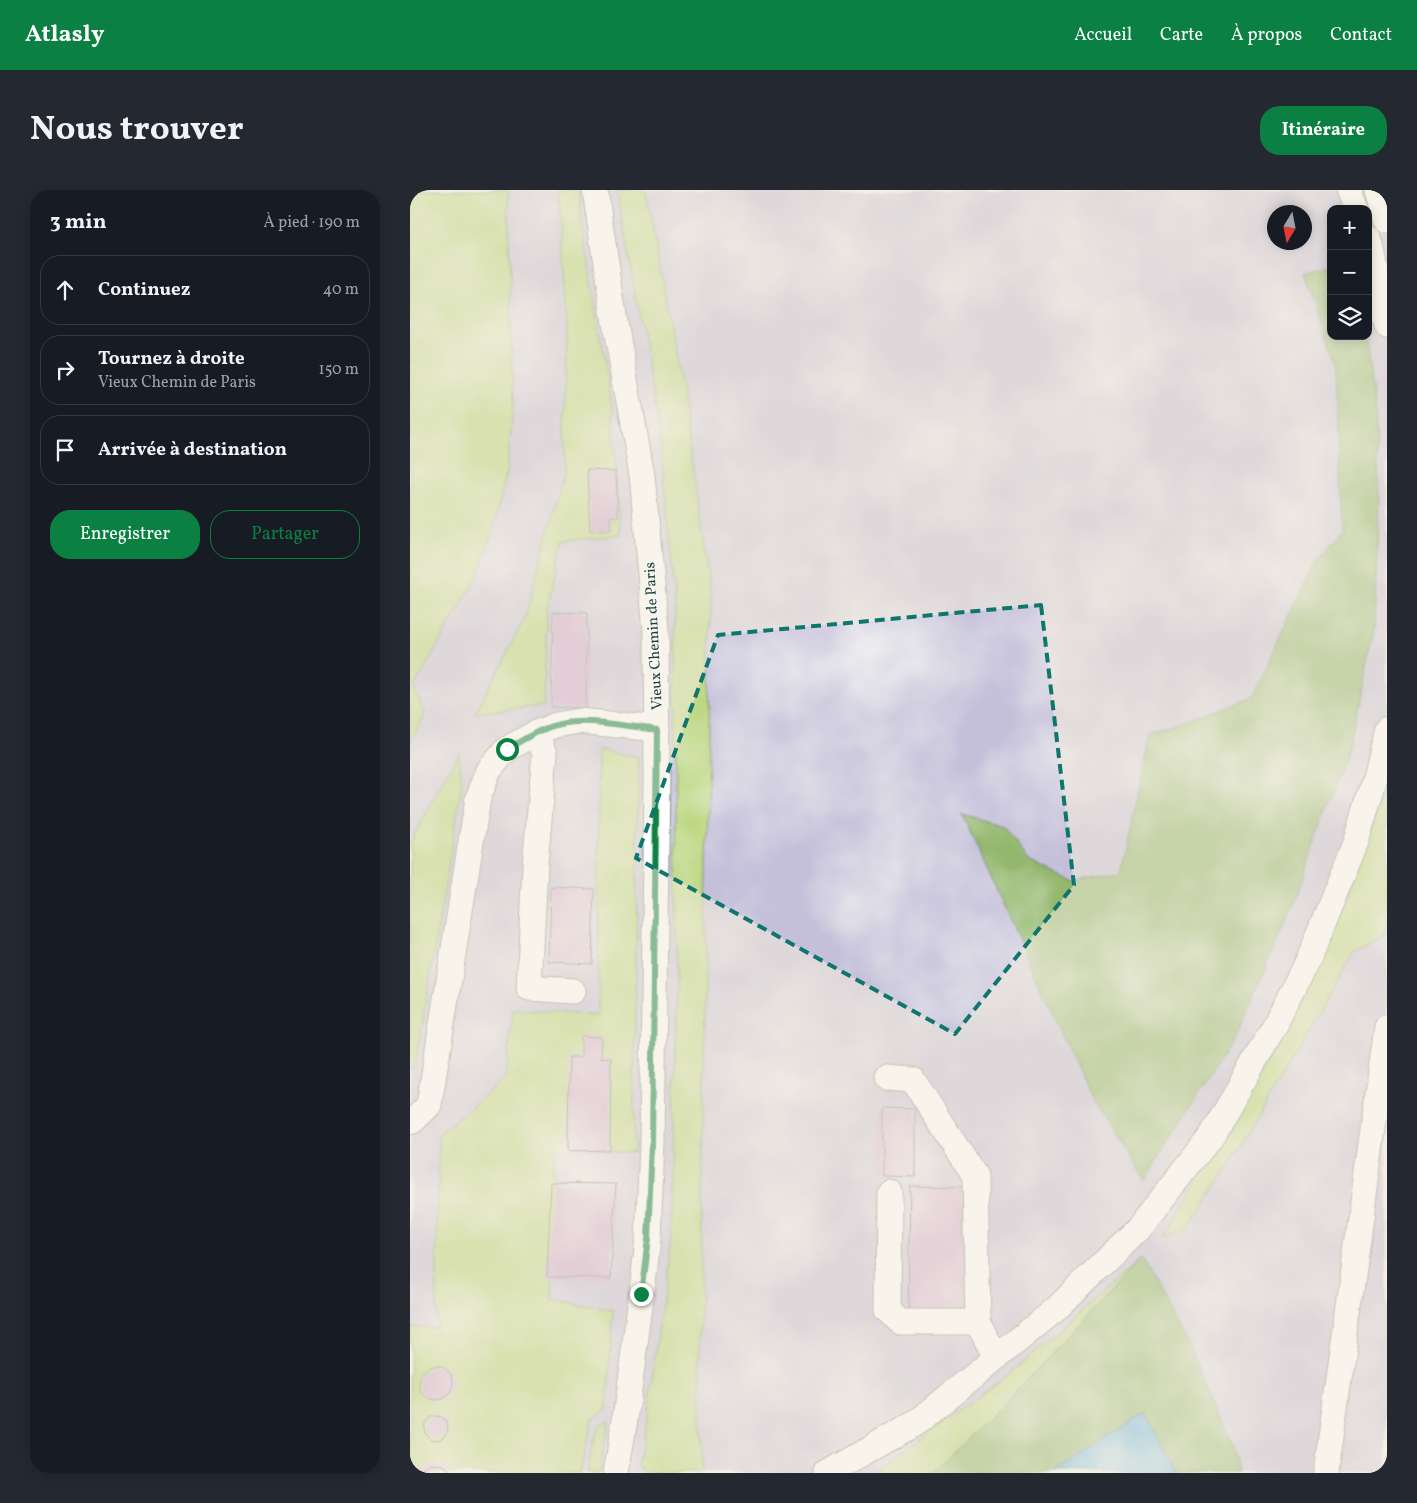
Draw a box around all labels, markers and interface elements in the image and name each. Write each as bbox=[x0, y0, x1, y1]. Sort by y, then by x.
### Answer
text: Atlasly bbox=[25, 18, 104, 52]
text: Accueil bbox=[1074, 23, 1132, 48]
text: Carte bbox=[1160, 23, 1203, 48]
text: À propos bbox=[1231, 23, 1302, 48]
text: Contact bbox=[1330, 23, 1392, 48]
text: Nous trouver bbox=[30, 106, 244, 154]
button: Itinéraire bbox=[1260, 106, 1387, 155]
north arrow bbox=[1267, 205, 1312, 250]
map controls bbox=[1327, 205, 1372, 340]
button: + bbox=[1327, 205, 1372, 250]
text: 3 min bbox=[50, 208, 106, 237]
text: À pied · 190 m bbox=[264, 212, 360, 234]
button: − bbox=[1327, 250, 1372, 295]
icon: ahead bbox=[51, 276, 79, 304]
text: Continuez bbox=[98, 277, 190, 303]
text: 40 m bbox=[323, 279, 359, 301]
button: layers bbox=[1327, 295, 1372, 340]
text: Tournez à droite bbox=[98, 346, 245, 372]
icon: right bbox=[51, 356, 79, 384]
text: 150 m bbox=[318, 359, 359, 381]
text: Vieux Chemin de Paris bbox=[98, 372, 256, 394]
icon: arrive bbox=[51, 436, 79, 464]
text: Arrivée à destination bbox=[98, 437, 287, 463]
button: Enregistrer bbox=[50, 510, 200, 559]
button: Partager bbox=[210, 510, 360, 559]
street label: Vieux Chemin de Paris bbox=[640, 561, 669, 710]
route start bbox=[496, 738, 519, 761]
route end bbox=[630, 1283, 653, 1306]

